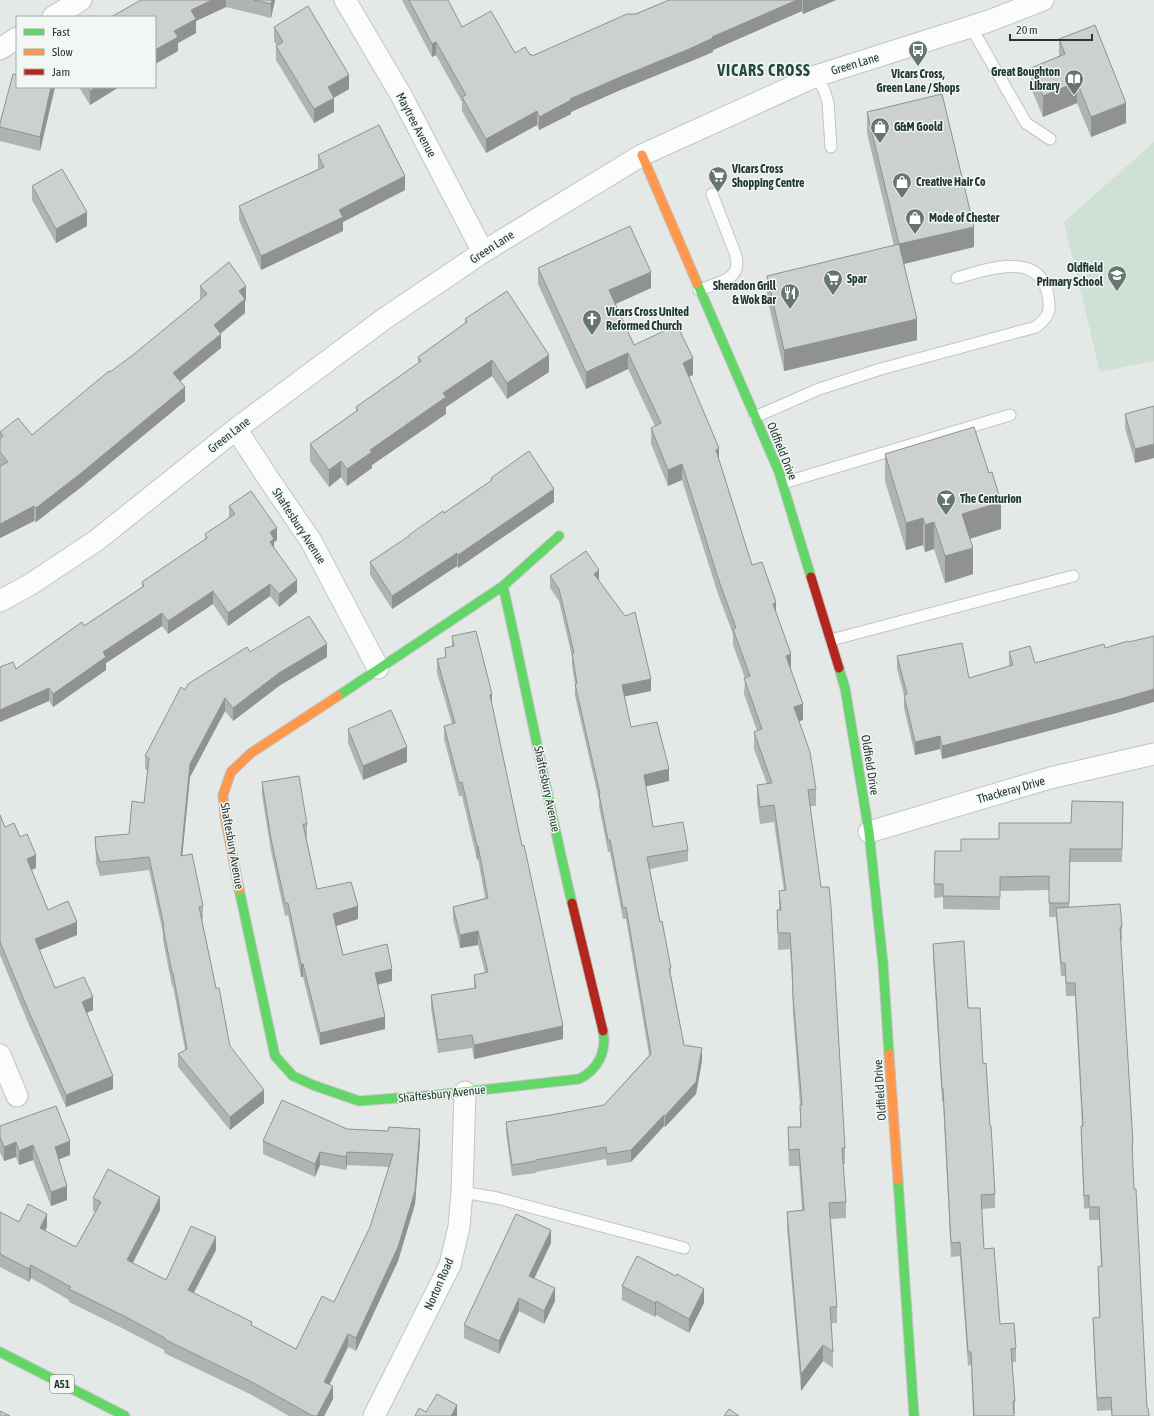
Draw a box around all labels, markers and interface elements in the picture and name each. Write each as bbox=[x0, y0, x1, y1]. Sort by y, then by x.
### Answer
legend bbox=[16, 16, 156, 88]
scale bar bbox=[1010, 16, 1092, 42]
text: 20 m bbox=[1016, 23, 1038, 37]
text: Fast bbox=[52, 25, 70, 39]
bus stop icon: Vicars Cross, Green Lane / Shops bbox=[907, 39, 929, 67]
text: Slow bbox=[52, 45, 73, 59]
street label: Green Lane bbox=[829, 50, 881, 78]
district label: VICARS CROSS bbox=[716, 61, 811, 79]
text: Jam bbox=[52, 65, 70, 79]
place label: Great Boughton Library bbox=[991, 65, 1060, 93]
place label: Vicars Cross, Green Lane / Shops bbox=[876, 67, 960, 95]
library icon: Great Boughton Library bbox=[1063, 68, 1085, 96]
street label: Maytree Avenue bbox=[393, 90, 439, 160]
shop icon: G&M Goold bbox=[869, 116, 891, 144]
place label: G&M Goold bbox=[894, 120, 943, 134]
place label: Vicars Cross Shopping Centre bbox=[731, 162, 805, 190]
supermarket icon: Vicars Cross Shopping Centre bbox=[707, 165, 729, 193]
shop icon: Creative Hair Co bbox=[891, 171, 913, 199]
place label: Creative Hair Co bbox=[916, 175, 986, 189]
shop icon: Mode of Chester bbox=[904, 207, 926, 235]
place label: Mode of Chester bbox=[929, 211, 1000, 225]
street label: Green Lane bbox=[467, 228, 517, 266]
place label: Oldfield Primary School bbox=[1037, 261, 1104, 289]
school or university icon: Oldfield Primary School bbox=[1106, 264, 1128, 292]
supermarket icon: Spar bbox=[822, 268, 844, 296]
place label: Spar bbox=[847, 272, 867, 286]
place label: Sheradon Grill & Wok Bar bbox=[713, 279, 777, 307]
restaurant icon: Sheradon Grill & Wok Bar bbox=[779, 282, 801, 310]
place label: Vicars Cross United Reformed Church bbox=[605, 305, 689, 333]
church icon: Vicars Cross United Reformed Church bbox=[581, 308, 603, 336]
street label: Green Lane bbox=[205, 414, 253, 456]
street label: Oldfield Drive bbox=[764, 420, 800, 482]
street label: Shaftesbury Avenue bbox=[269, 485, 329, 567]
bar icon: The Centurion bbox=[935, 488, 957, 516]
place label: The Centurion bbox=[960, 492, 1022, 506]
street label: Oldfield Drive bbox=[858, 734, 882, 796]
street label: Shaftesbury Avenue bbox=[531, 745, 563, 833]
street label: Thackeray Drive bbox=[975, 774, 1047, 806]
street label: Shaftesbury Avenue bbox=[217, 802, 247, 890]
street label: Oldfield Drive bbox=[871, 1059, 889, 1121]
street label: Shaftesbury Avenue bbox=[398, 1082, 486, 1106]
street label: Norton Road bbox=[421, 1256, 457, 1312]
road number: A51 bbox=[50, 1375, 74, 1393]

